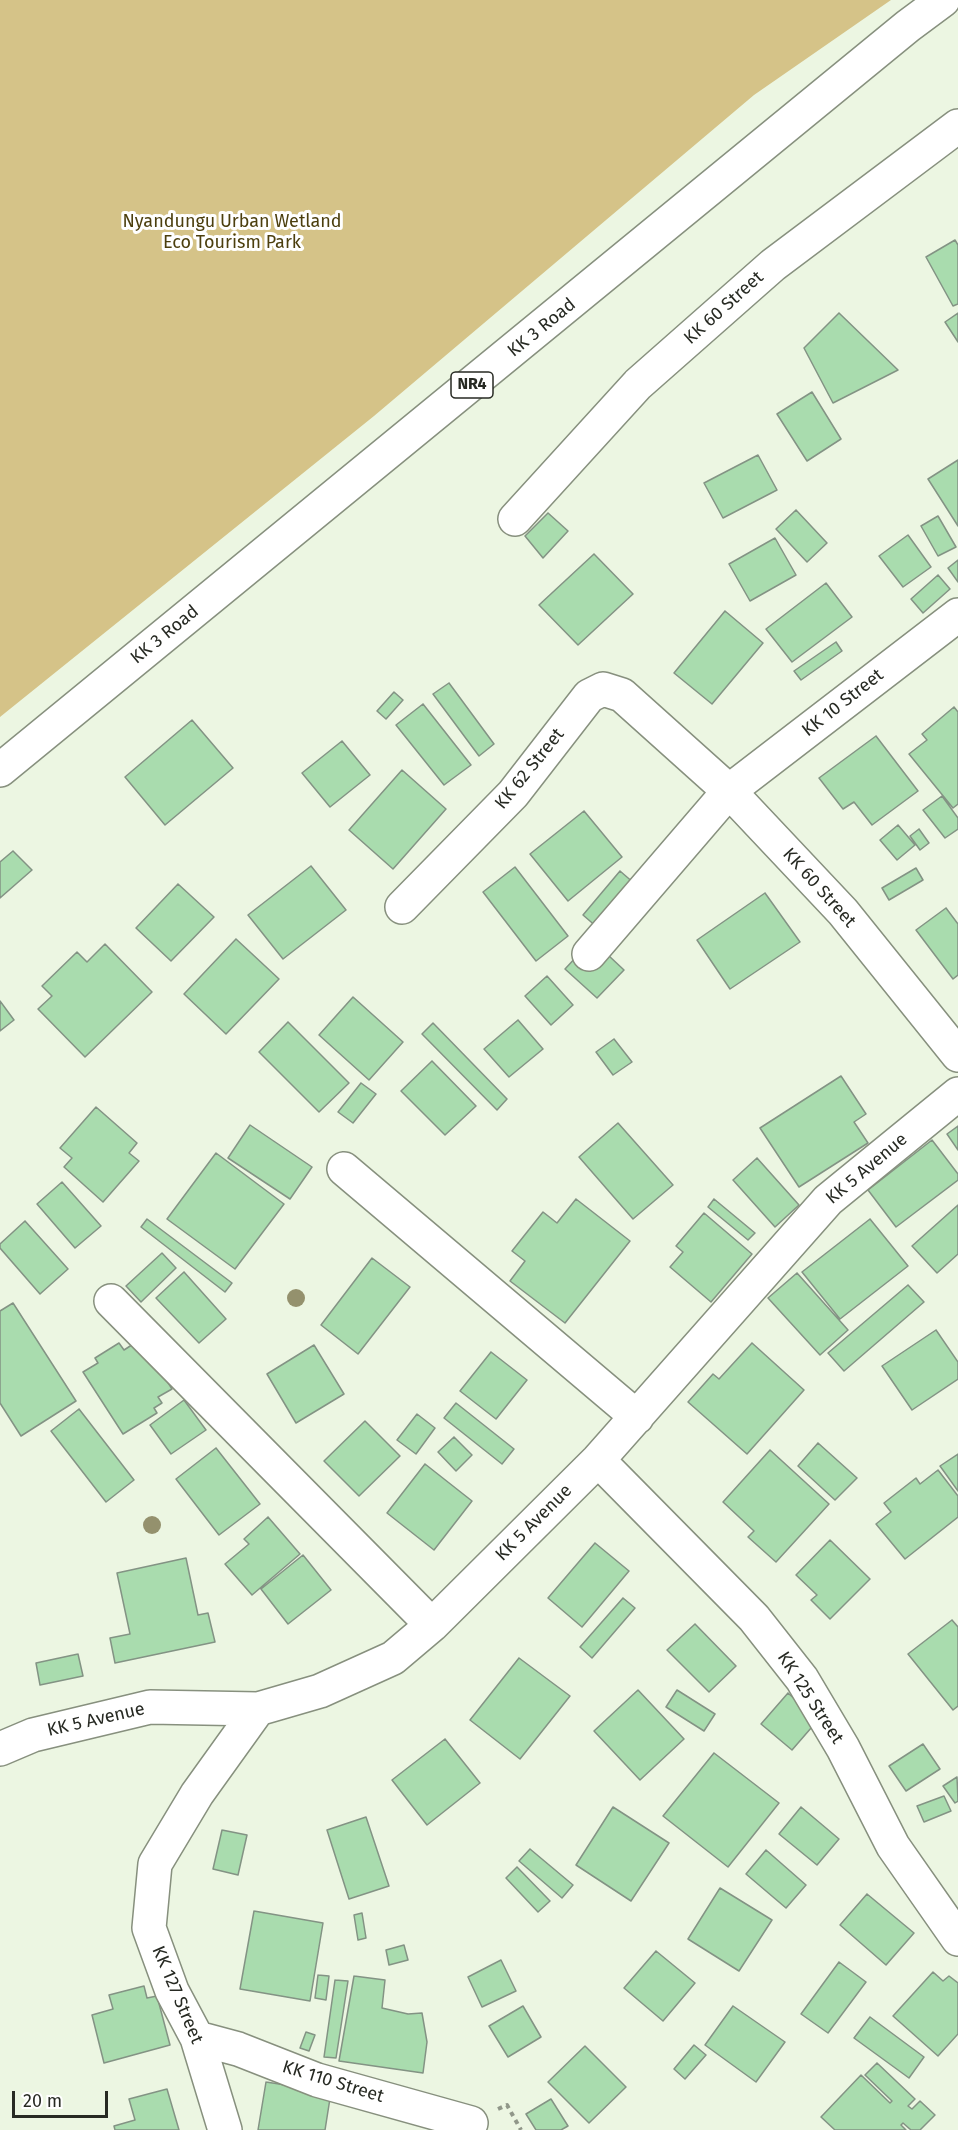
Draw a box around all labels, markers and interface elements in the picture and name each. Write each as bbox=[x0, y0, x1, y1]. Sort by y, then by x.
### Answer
park label: Nyandungu Urban Wetland Eco Tourism Park bbox=[122, 211, 342, 254]
street label: KK 60 Street bbox=[680, 267, 768, 349]
street label: KK 3 Road bbox=[504, 294, 580, 362]
road number: NR4 bbox=[451, 372, 493, 398]
street label: KK 3 Road bbox=[127, 601, 203, 669]
street label: KK 10 Street bbox=[798, 665, 888, 741]
street label: KK 62 Street bbox=[491, 724, 569, 814]
street label: KK 60 Street bbox=[778, 844, 860, 932]
street label: KK 5 Avenue bbox=[822, 1129, 912, 1209]
street label: KK 5 Avenue bbox=[491, 1480, 577, 1566]
street label: KK 125 Street bbox=[772, 1648, 848, 1748]
street label: KK 5 Avenue bbox=[45, 1698, 147, 1742]
street label: KK 127 Street bbox=[147, 1943, 207, 2047]
street label: KK 110 Street bbox=[280, 2056, 386, 2108]
scale bar bbox=[15, 2079, 111, 2117]
text: 20 m bbox=[23, 2090, 62, 2112]

